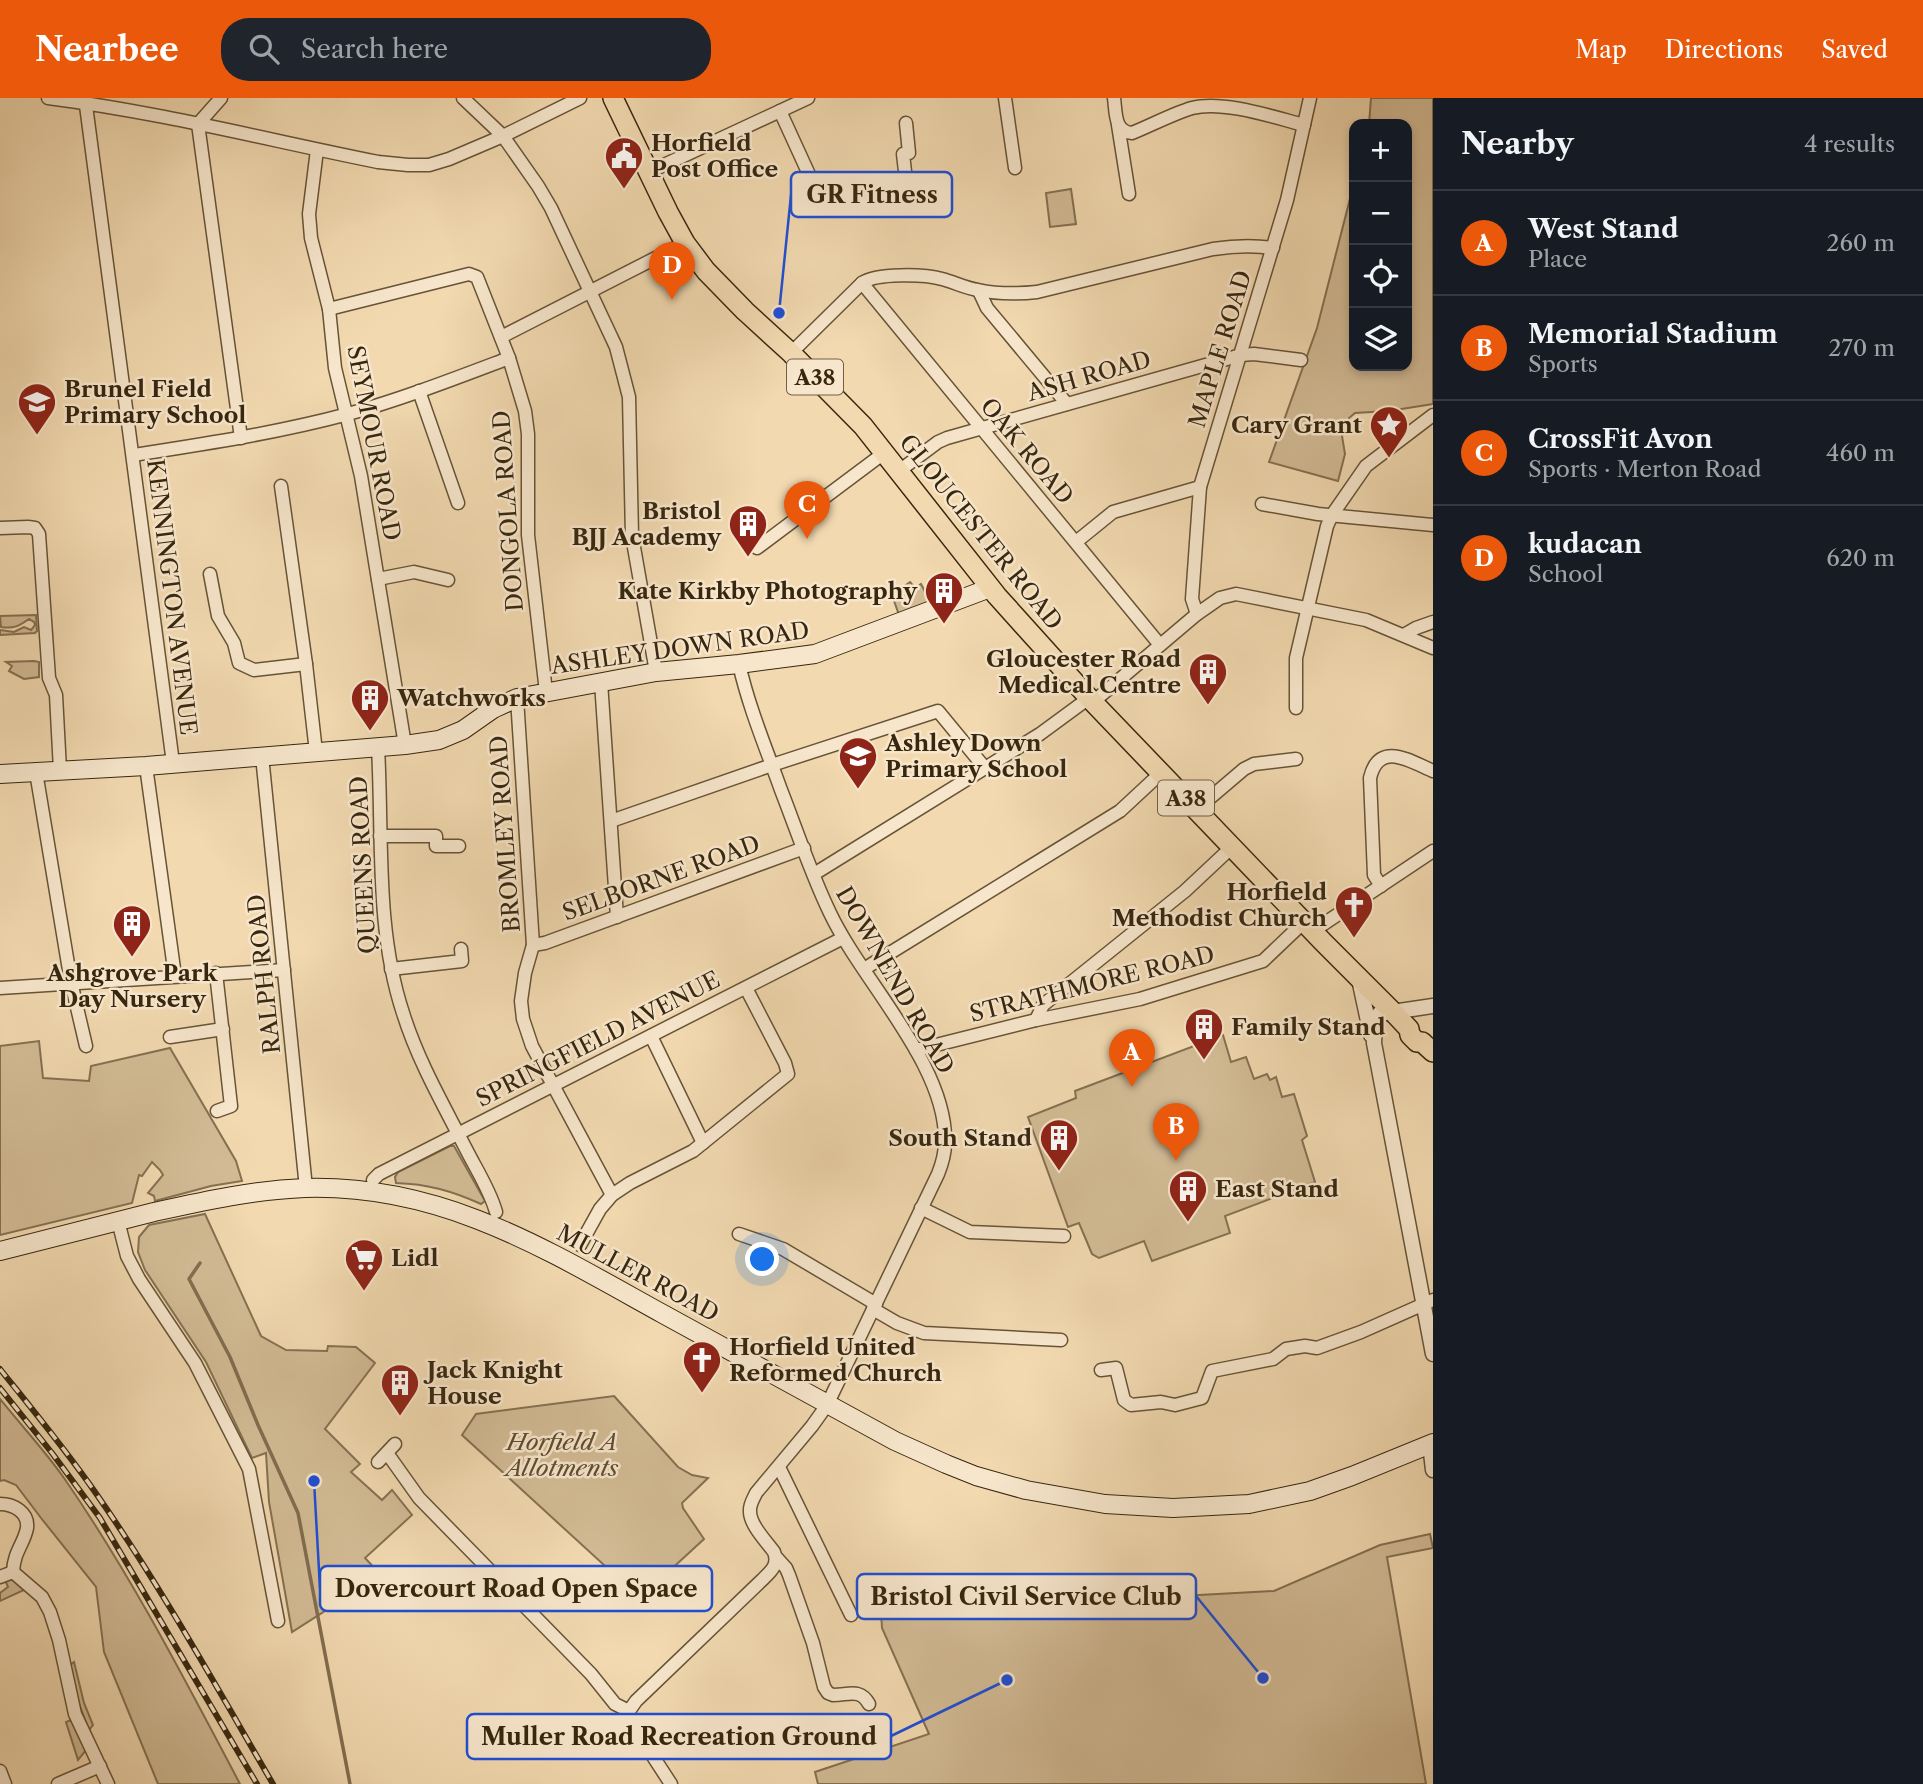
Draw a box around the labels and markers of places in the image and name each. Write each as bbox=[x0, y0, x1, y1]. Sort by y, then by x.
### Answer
place label: Horfield Post Office bbox=[651, 129, 779, 183]
public building icon: Horfield Post Office bbox=[603, 135, 645, 190]
callout: GR Fitness bbox=[791, 172, 952, 217]
pin: D bbox=[649, 242, 695, 300]
place label: Brunel Field Primary School bbox=[64, 375, 246, 429]
school or university icon: Brunel Field Primary School bbox=[16, 381, 58, 436]
place icon: Cary Grant bbox=[1368, 404, 1410, 459]
place label: Cary Grant bbox=[1231, 411, 1363, 439]
pin: C bbox=[784, 481, 830, 539]
place label: Bristol BJJ Academy bbox=[572, 497, 722, 551]
building icon: Bristol BJJ Academy bbox=[727, 503, 769, 558]
building icon: Kate Kirkby Photography bbox=[923, 570, 965, 625]
place label: Kate Kirkby Photography bbox=[617, 577, 918, 605]
place label: Gloucester Road Medical Centre bbox=[986, 645, 1182, 699]
building icon: Gloucester Road Medical Centre bbox=[1187, 651, 1229, 706]
building icon: Watchworks bbox=[349, 677, 391, 732]
place label: Watchworks bbox=[396, 684, 546, 712]
place label: Ashley Down Primary School bbox=[884, 729, 1067, 783]
school or university icon: Ashley Down Primary School bbox=[837, 735, 879, 790]
place label: Horfield Methodist Church bbox=[1112, 878, 1328, 932]
church icon: Horfield Methodist Church bbox=[1333, 884, 1375, 939]
building icon: Ashgrove Park Day Nursery bbox=[111, 903, 153, 958]
place label: Ashgrove Park Day Nursery bbox=[46, 959, 218, 1013]
building icon: Family Stand bbox=[1183, 1006, 1225, 1061]
place label: Family Stand bbox=[1231, 1013, 1386, 1041]
pin: A bbox=[1109, 1029, 1155, 1087]
pin: B bbox=[1153, 1103, 1199, 1161]
building icon: South Stand bbox=[1038, 1117, 1080, 1172]
place label: South Stand bbox=[888, 1124, 1033, 1152]
building icon: East Stand bbox=[1167, 1168, 1209, 1223]
place label: East Stand bbox=[1215, 1175, 1340, 1203]
supermarket icon: Lidl bbox=[343, 1237, 385, 1292]
place label: Lidl bbox=[391, 1244, 439, 1272]
place label: Horfield United Reformed Church bbox=[729, 1333, 942, 1387]
church icon: Horfield United Reformed Church bbox=[681, 1339, 723, 1394]
place label: Jack Knight House bbox=[423, 1356, 564, 1410]
building icon: Jack Knight House bbox=[379, 1362, 421, 1417]
callout: Dovercourt Road Open Space bbox=[320, 1566, 712, 1611]
callout: Bristol Civil Service Club bbox=[857, 1574, 1196, 1619]
callout: Muller Road Recreation Ground bbox=[467, 1714, 891, 1759]

